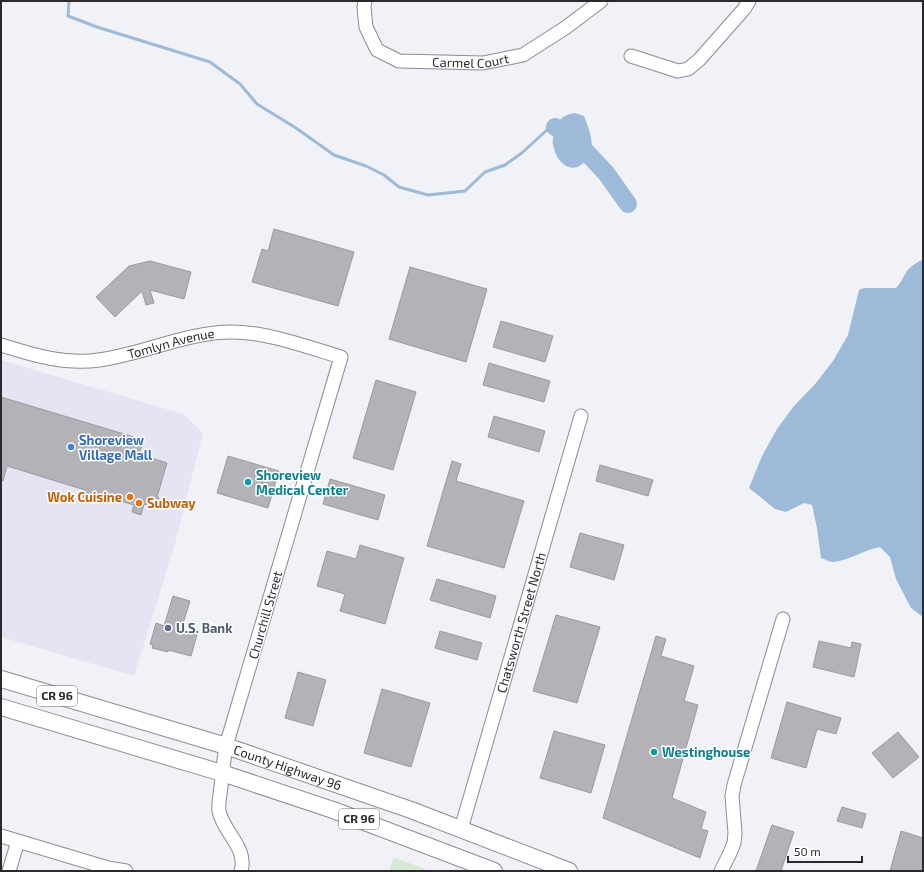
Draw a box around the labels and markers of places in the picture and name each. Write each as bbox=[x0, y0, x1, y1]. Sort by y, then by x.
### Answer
place label: Shoreview Village Mall bbox=[79, 432, 153, 463]
marker: Shoreview Village Mall bbox=[66, 442, 76, 452]
place label: Shoreview Medical Center bbox=[256, 467, 349, 498]
marker: Shoreview Medical Center bbox=[243, 477, 253, 487]
place label: Wok Cuisine bbox=[47, 489, 122, 505]
marker: Wok Cuisine bbox=[125, 492, 135, 502]
place label: Subway bbox=[147, 495, 196, 511]
marker: Subway bbox=[134, 498, 144, 508]
place label: U.S. Bank bbox=[176, 620, 233, 636]
marker: U.S. Bank bbox=[163, 623, 173, 633]
place label: Westinghouse bbox=[662, 744, 750, 760]
marker: Westinghouse bbox=[649, 747, 659, 757]

